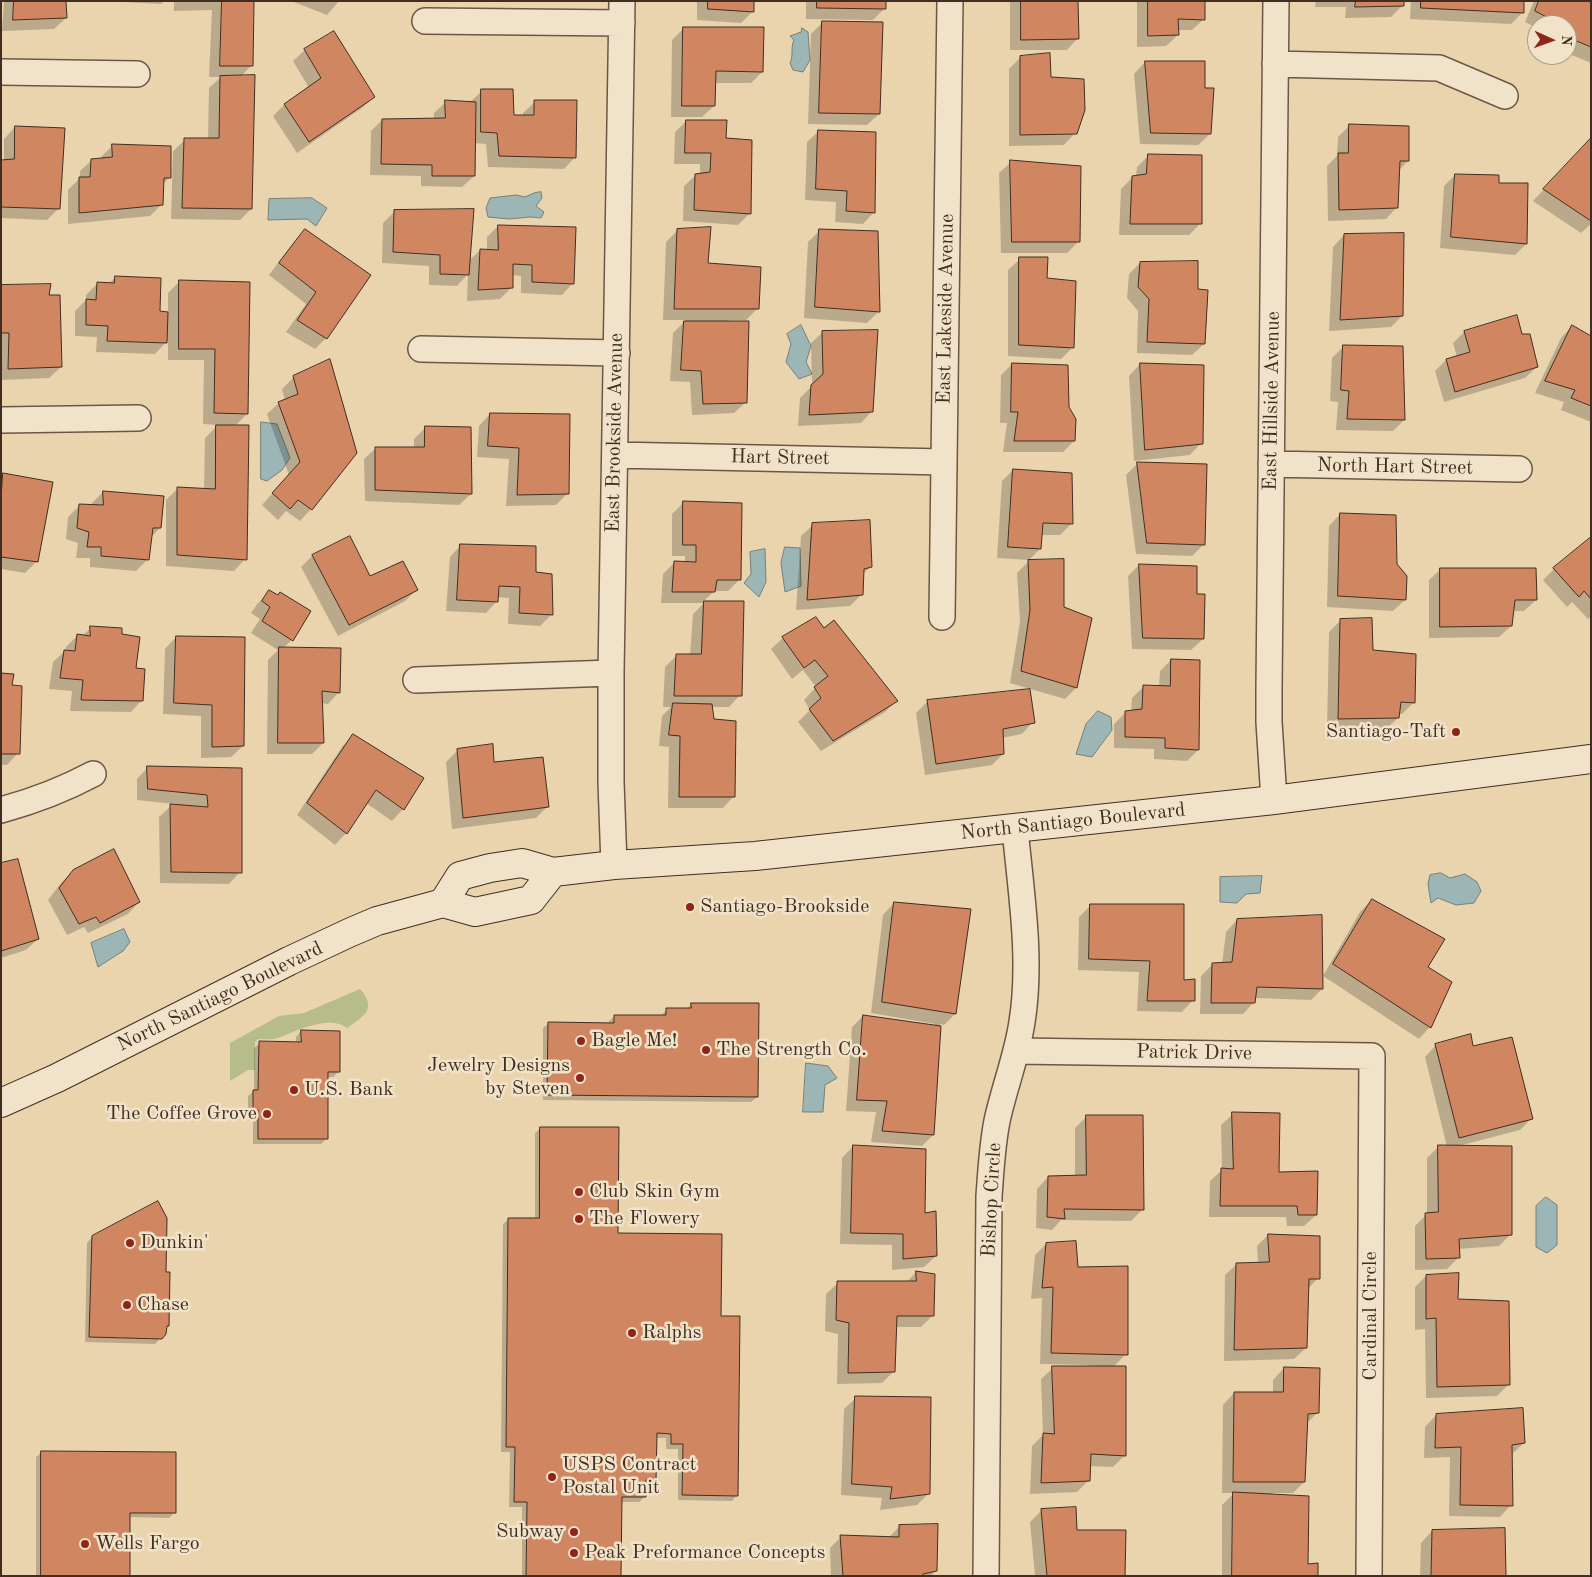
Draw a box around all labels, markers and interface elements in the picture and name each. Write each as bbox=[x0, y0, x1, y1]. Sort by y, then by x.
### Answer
north arrow bbox=[1527, 15, 1577, 65]
text: N bbox=[1559, 35, 1573, 46]
street label: East Lakeside Avenue bbox=[932, 213, 960, 405]
street label: East Hillside Avenue bbox=[1258, 311, 1286, 491]
street label: East Brookside Avenue bbox=[601, 333, 629, 533]
street label: Hart Street bbox=[730, 445, 830, 471]
street label: North Hart Street bbox=[1317, 454, 1473, 480]
place label: Santiago-Taft bbox=[1326, 720, 1446, 744]
marker: Santiago-Taft bbox=[1450, 726, 1462, 738]
street label: North Santiago Boulevard bbox=[959, 798, 1187, 846]
place label: Santiago-Brookside bbox=[700, 895, 869, 919]
marker: Santiago-Brookside bbox=[684, 901, 696, 913]
street label: North Santiago Boulevard bbox=[113, 937, 327, 1057]
place label: Bagle Me! bbox=[591, 1029, 677, 1053]
marker: Bagle Me! bbox=[575, 1035, 587, 1047]
place label: The Strength Co. bbox=[716, 1038, 867, 1062]
street label: Patrick Drive bbox=[1136, 1040, 1252, 1066]
marker: The Strength Co. bbox=[700, 1044, 712, 1056]
place label: Jewelry Designs by Steven bbox=[427, 1054, 570, 1101]
marker: Jewelry Designs by Steven bbox=[574, 1072, 586, 1084]
place label: U.S. Bank bbox=[304, 1078, 394, 1102]
marker: U.S. Bank bbox=[288, 1084, 300, 1096]
place label: The Coffee Grove bbox=[106, 1102, 257, 1126]
marker: The Coffee Grove bbox=[261, 1108, 273, 1120]
street label: Bishop Circle bbox=[977, 1142, 1007, 1258]
place label: Club Skin Gym bbox=[589, 1180, 720, 1204]
marker: Club Skin Gym bbox=[573, 1186, 585, 1198]
place label: The Flowery bbox=[589, 1207, 700, 1231]
marker: The Flowery bbox=[573, 1213, 585, 1225]
place label: Dunkin' bbox=[140, 1231, 208, 1255]
marker: Dunkin' bbox=[124, 1237, 136, 1249]
street label: Cardinal Circle bbox=[1359, 1251, 1383, 1381]
place label: Chase bbox=[137, 1293, 189, 1317]
marker: Chase bbox=[121, 1299, 133, 1311]
place label: Ralphs bbox=[642, 1321, 702, 1345]
marker: Ralphs bbox=[626, 1327, 638, 1339]
place label: USPS Contract Postal Unit bbox=[562, 1453, 697, 1500]
marker: USPS Contract Postal Unit bbox=[546, 1471, 558, 1483]
place label: Subway bbox=[496, 1520, 564, 1544]
marker: Subway bbox=[568, 1526, 580, 1538]
place label: Wells Fargo bbox=[95, 1532, 200, 1556]
marker: Wells Fargo bbox=[79, 1538, 91, 1550]
place label: Peak Preformance Concepts bbox=[584, 1541, 826, 1565]
marker: Peak Preformance Concepts bbox=[568, 1547, 580, 1559]

